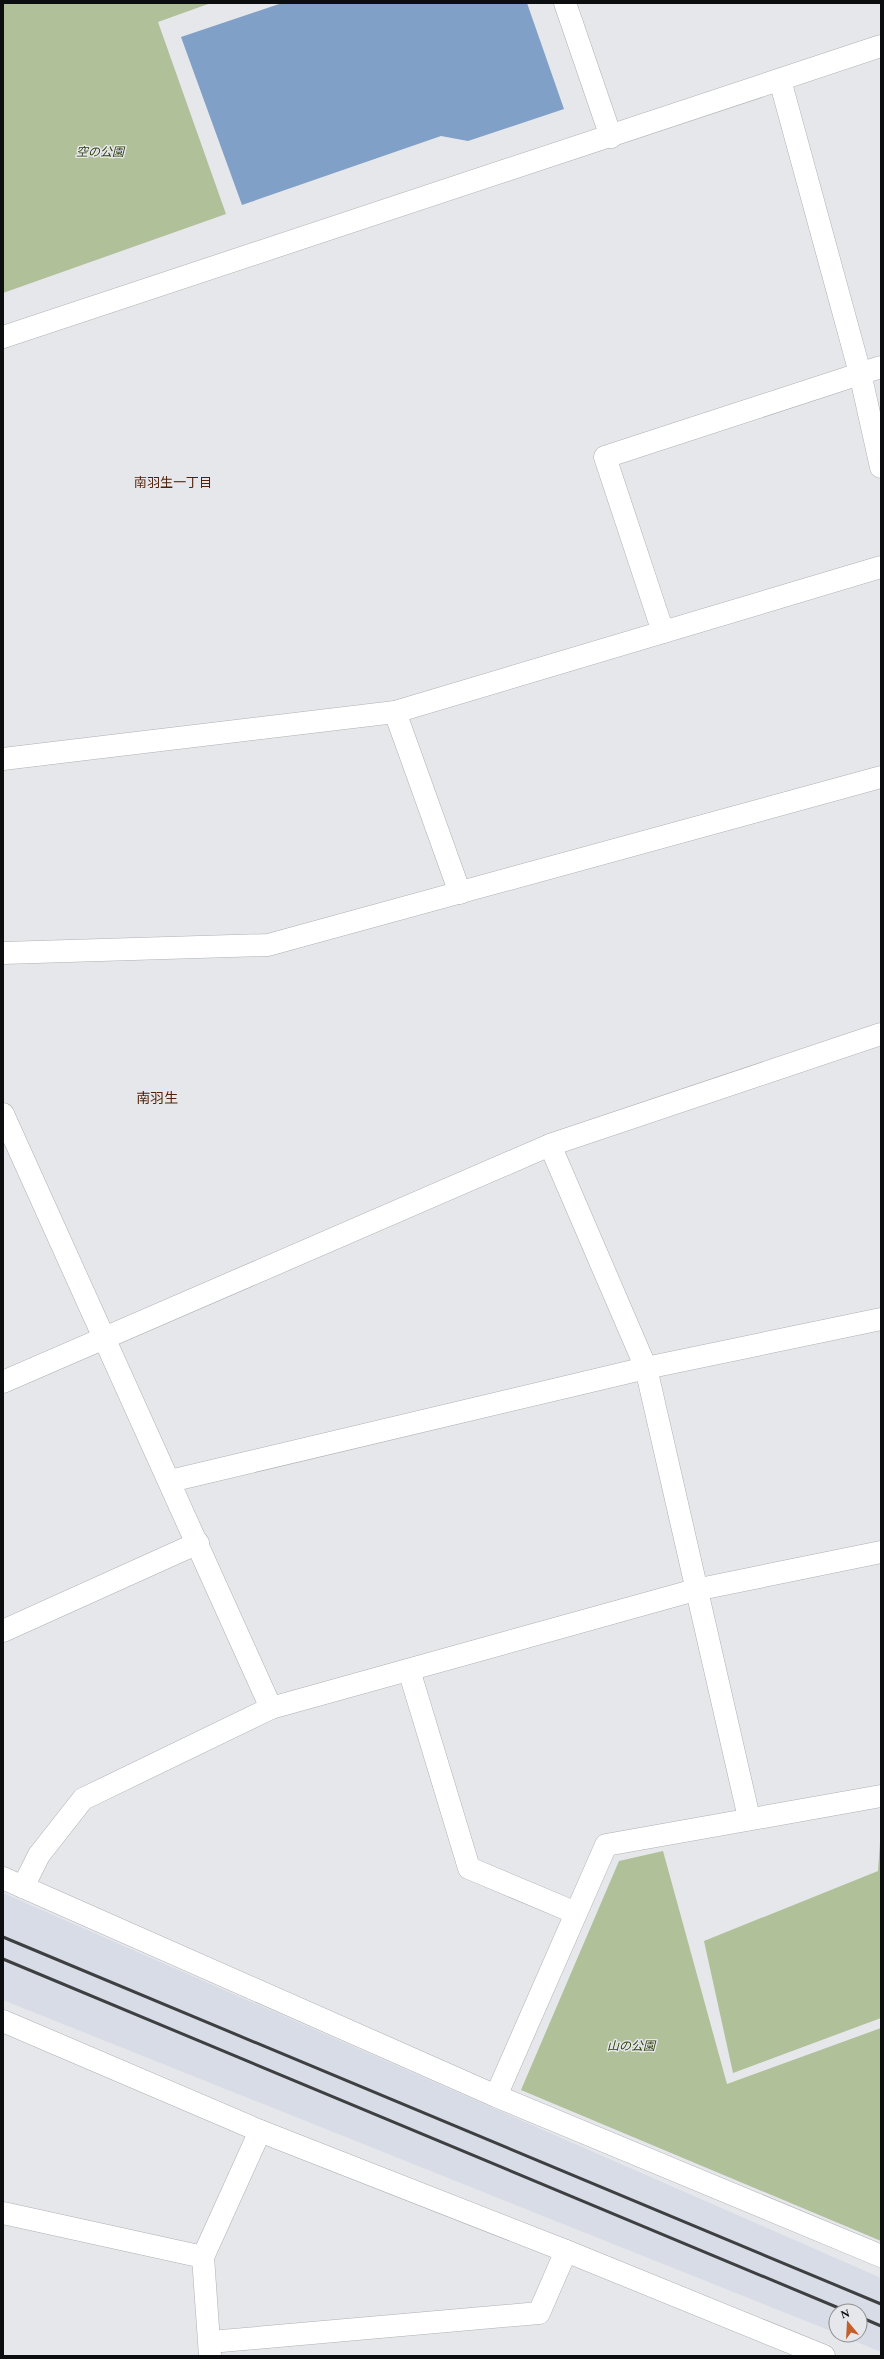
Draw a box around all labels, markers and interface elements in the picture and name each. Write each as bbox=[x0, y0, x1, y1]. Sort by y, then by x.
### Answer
park label: 空の公園 bbox=[76, 143, 126, 162]
district label: 南羽生一丁目 bbox=[134, 473, 212, 493]
district label: 南羽生 bbox=[136, 1088, 178, 1109]
park label: 山の公園 bbox=[607, 2037, 657, 2056]
north arrow bbox=[828, 2303, 868, 2343]
text: N bbox=[838, 2304, 852, 2323]

